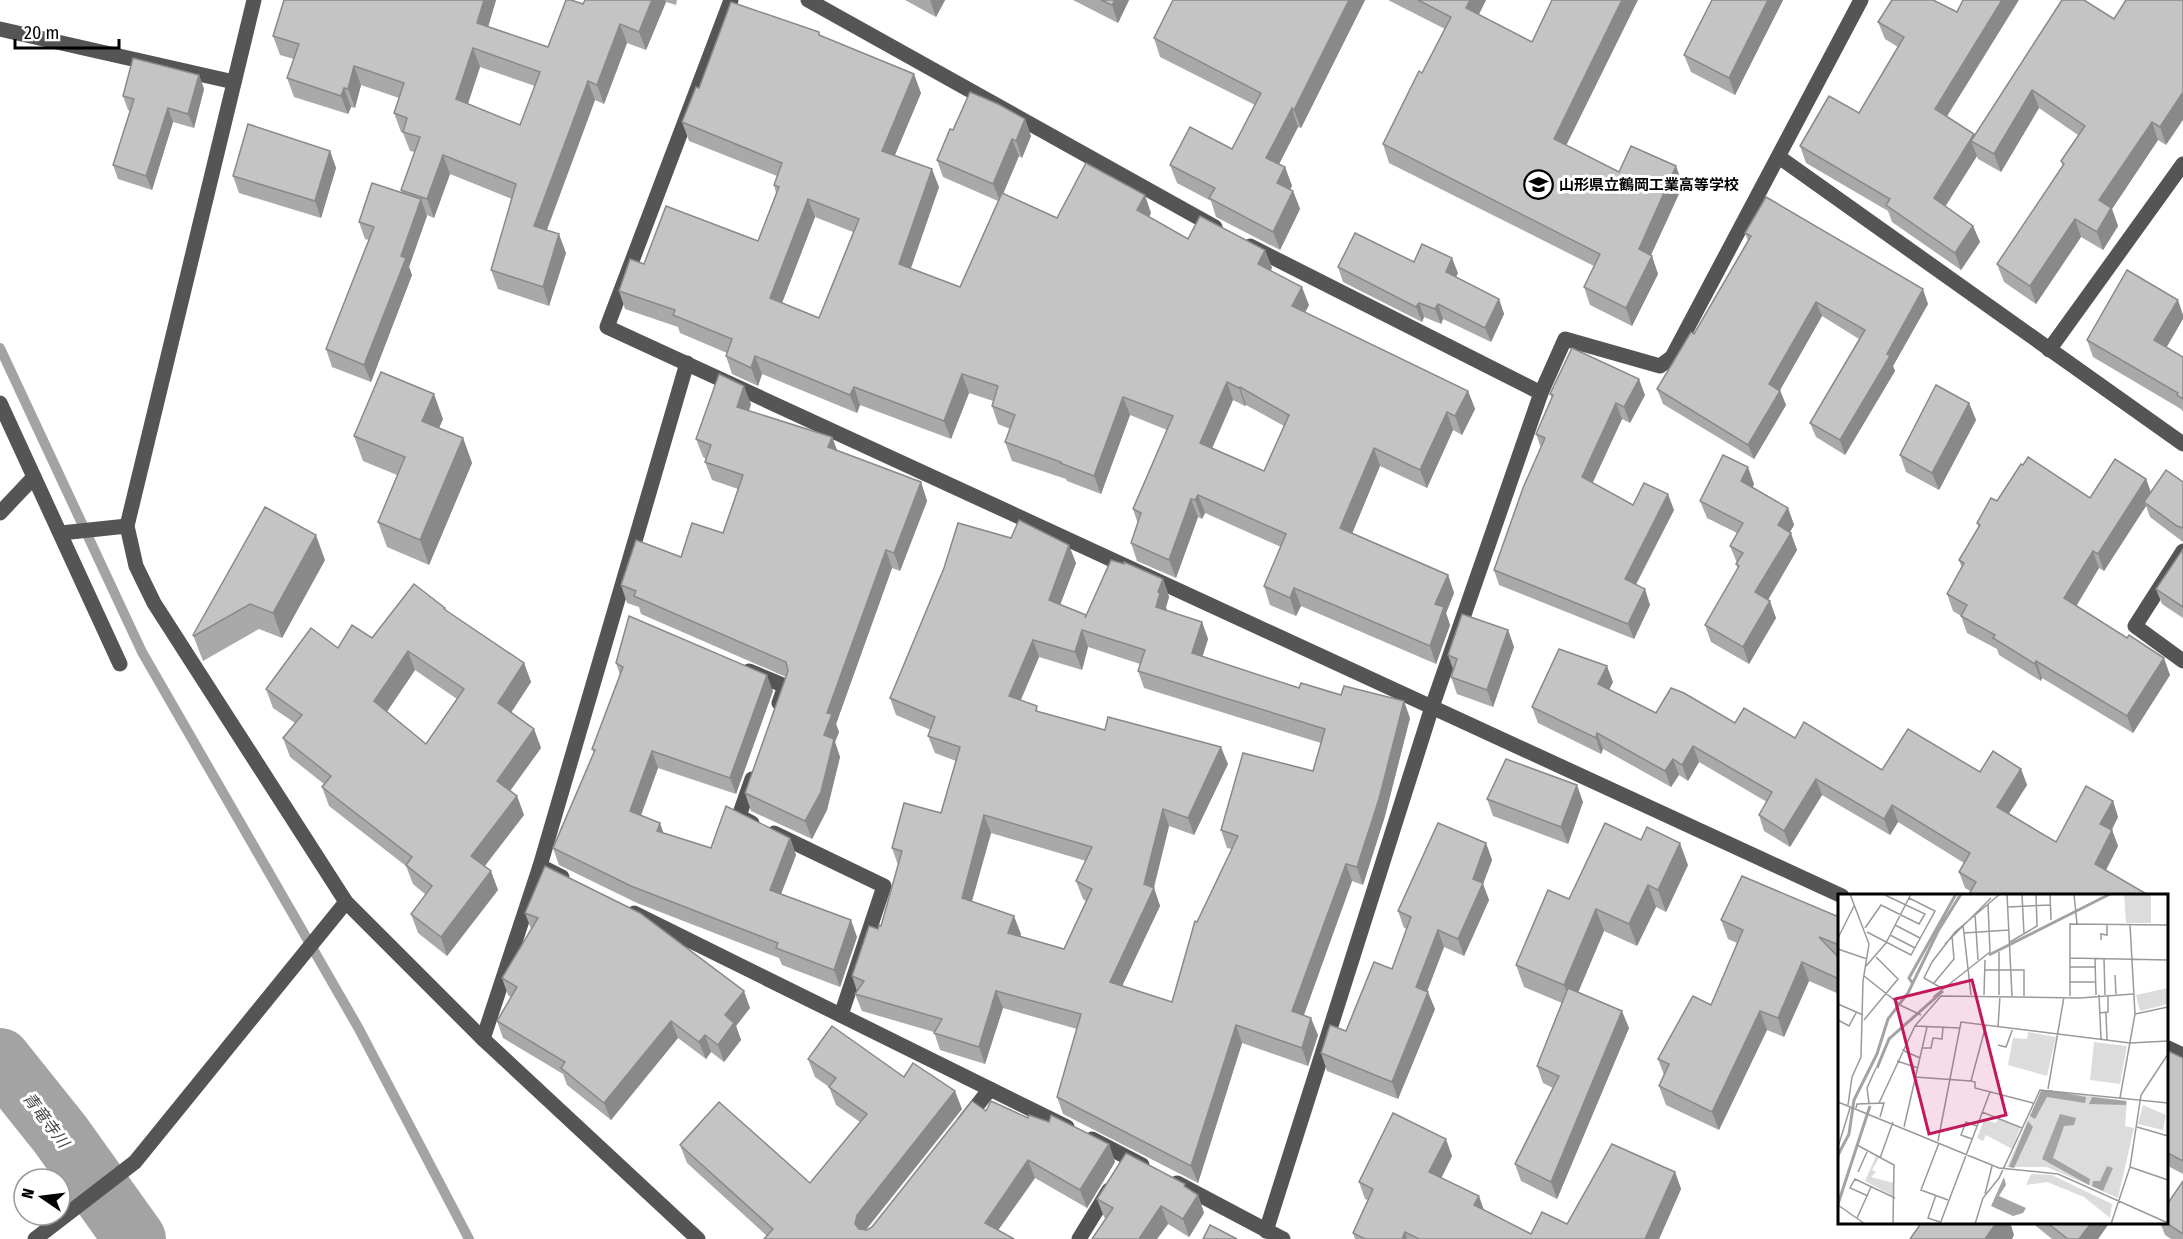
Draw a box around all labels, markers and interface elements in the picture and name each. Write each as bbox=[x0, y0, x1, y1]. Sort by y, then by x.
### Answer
scale bar bbox=[15, 12, 118, 50]
text: 20 m bbox=[24, 22, 59, 44]
school or university icon: 山形県立鶴岡工業高等学校 bbox=[1522, 169, 1554, 201]
place label: 山形県立鶴岡工業高等学校 bbox=[1559, 176, 1739, 194]
inset map bbox=[1838, 894, 2168, 1224]
water label: 青竜寺川 bbox=[19, 1089, 74, 1153]
north arrow bbox=[12, 1167, 72, 1227]
text: N bbox=[18, 1187, 38, 1200]

